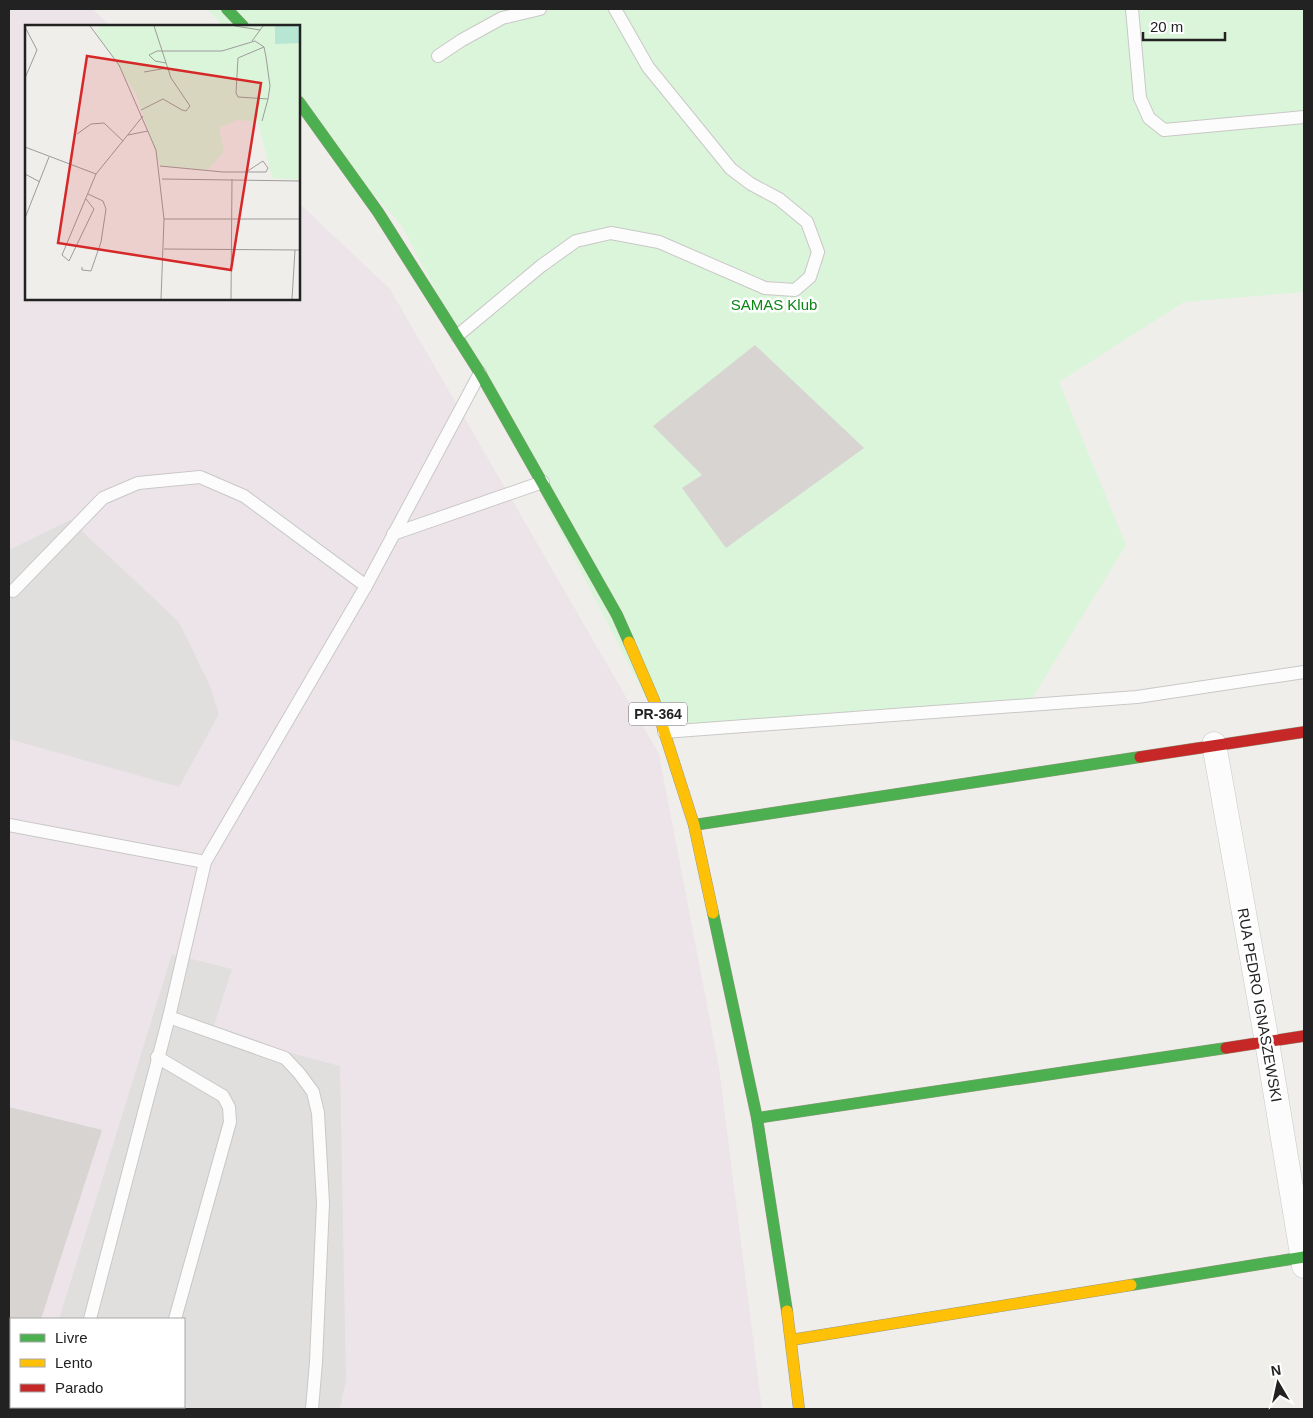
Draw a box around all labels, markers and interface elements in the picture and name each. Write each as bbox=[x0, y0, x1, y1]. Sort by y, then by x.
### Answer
scale bar bbox=[1143, 10, 1226, 42]
text: 20 m bbox=[1150, 18, 1183, 35]
inset map bbox=[25, 25, 300, 300]
park label: SAMAS Klub bbox=[731, 296, 817, 313]
road number: PR-364 bbox=[629, 702, 687, 726]
street label: RUA PEDRO IGNASZEWSKI bbox=[1235, 907, 1285, 1103]
legend bbox=[10, 1318, 185, 1408]
text: Livre bbox=[55, 1329, 88, 1346]
text: Lento bbox=[55, 1354, 93, 1371]
north arrow bbox=[1253, 1358, 1303, 1408]
text: N bbox=[1270, 1361, 1282, 1379]
text: Parado bbox=[55, 1379, 103, 1396]

